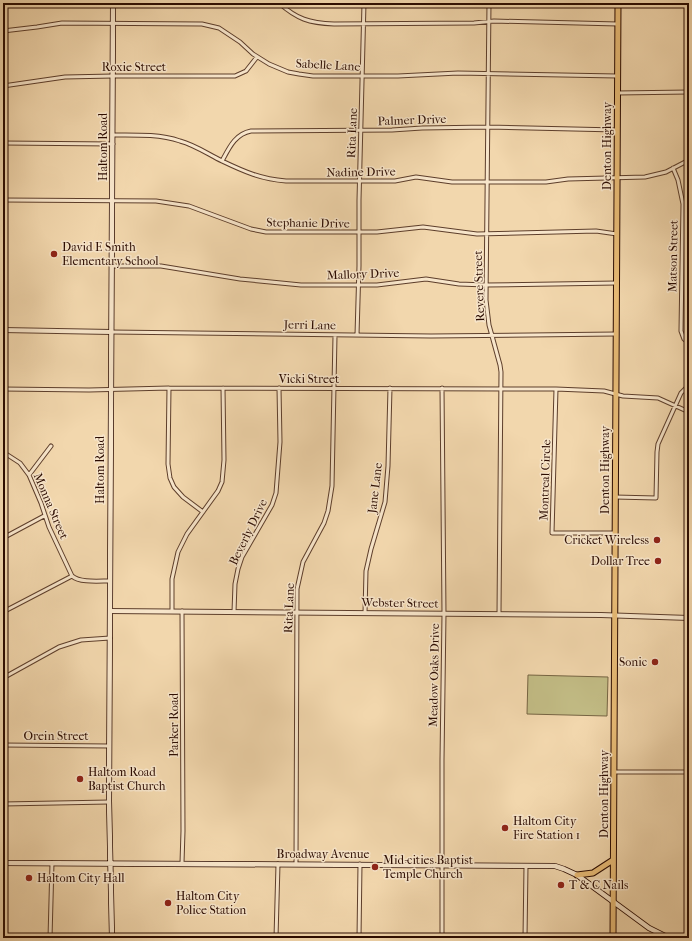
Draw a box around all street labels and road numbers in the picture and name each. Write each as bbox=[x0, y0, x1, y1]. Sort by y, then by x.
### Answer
street label: Sabelle Lane bbox=[295, 56, 361, 74]
street label: Roxie Street bbox=[102, 60, 167, 74]
street label: Denton Highway bbox=[600, 101, 614, 190]
street label: Rita Lane bbox=[344, 108, 360, 158]
street label: Palmer Drive bbox=[377, 112, 447, 128]
street label: Haltom Road bbox=[96, 113, 110, 181]
street label: Nadine Drive bbox=[326, 164, 396, 180]
street label: Stephanie Drive bbox=[266, 215, 350, 231]
street label: Matson Street bbox=[665, 219, 681, 292]
street label: Revere Street bbox=[471, 249, 487, 322]
street label: Mallory Drive bbox=[327, 266, 400, 282]
street label: Jerri Lane bbox=[283, 318, 336, 332]
street label: Vicki Street bbox=[278, 372, 340, 386]
street label: Denton Highway bbox=[598, 425, 612, 514]
street label: Haltom Road bbox=[93, 436, 107, 504]
street label: Montreal Circle bbox=[537, 439, 553, 521]
street label: Jane Lane bbox=[365, 462, 385, 515]
street label: Monna Street bbox=[31, 471, 72, 542]
street label: Beverly Drive bbox=[226, 497, 270, 567]
street label: Rita Lane bbox=[281, 583, 297, 633]
street label: Webster Street bbox=[360, 595, 439, 611]
street label: Meadow Oaks Drive bbox=[426, 623, 442, 727]
street label: Parker Road bbox=[167, 693, 181, 757]
street label: Orein Street bbox=[23, 729, 89, 743]
street label: Denton Highway bbox=[597, 749, 611, 838]
street label: Broadway Avenue bbox=[277, 847, 369, 861]

